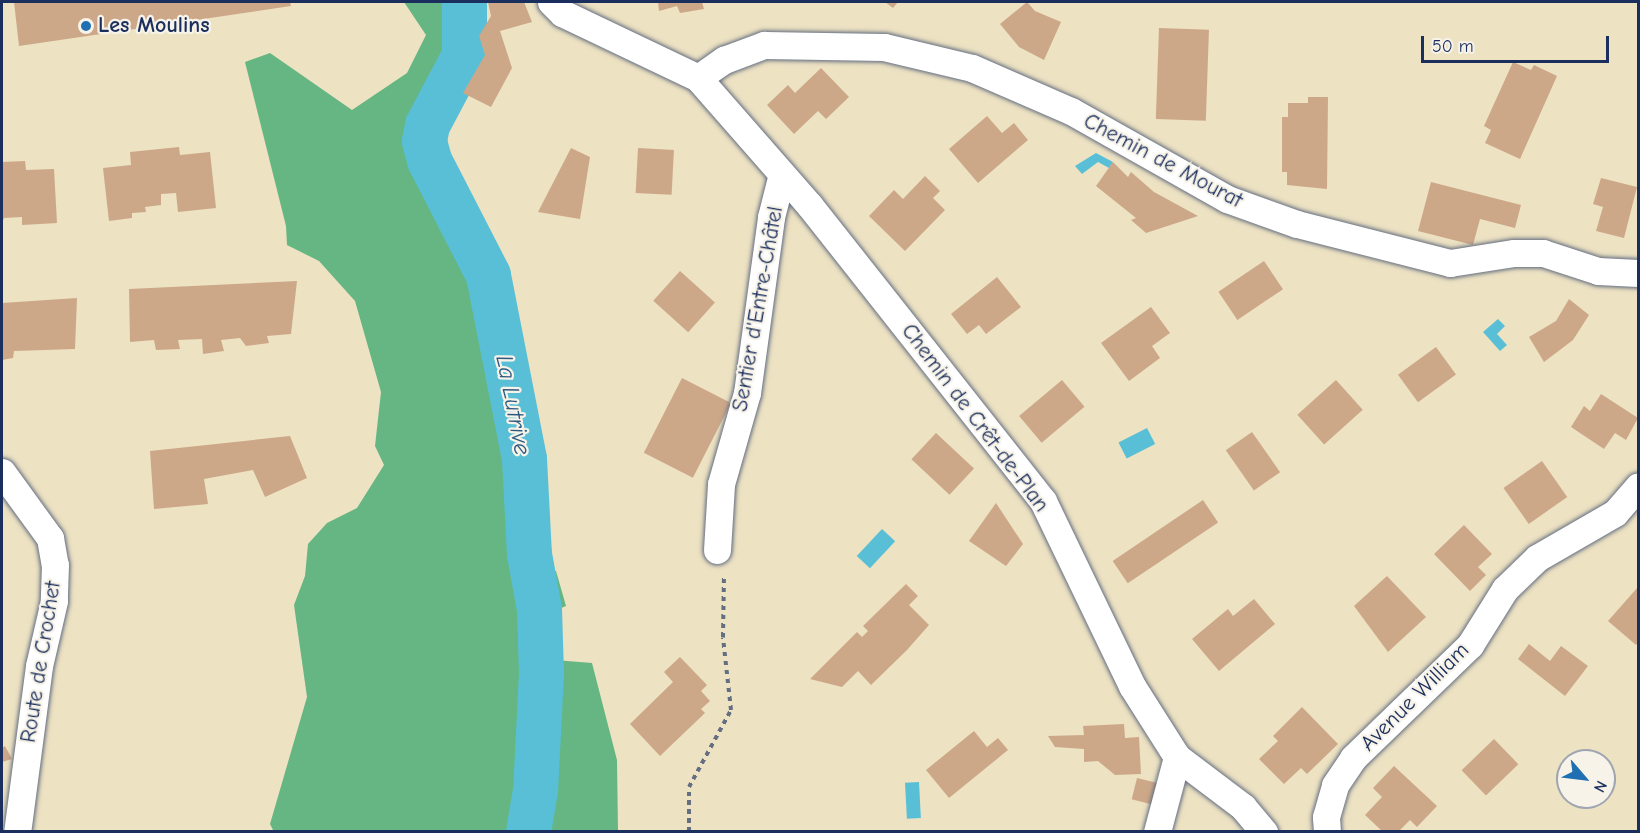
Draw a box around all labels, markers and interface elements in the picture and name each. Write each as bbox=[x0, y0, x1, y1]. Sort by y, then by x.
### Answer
place label: Les Moulins bbox=[98, 13, 210, 39]
marker: Les Moulins bbox=[79, 19, 93, 33]
scale bar bbox=[1424, 24, 1612, 62]
text: 50 m bbox=[1432, 36, 1474, 57]
street label: Chemin de Mourat bbox=[1079, 108, 1247, 214]
street label: Sentier d'Entre-Châtel bbox=[727, 204, 789, 414]
street label: Chemin de Crêt-de-Plan bbox=[896, 319, 1054, 517]
water label: La Lutrive bbox=[489, 353, 537, 457]
street label: Route de Crochet bbox=[15, 579, 67, 745]
street label: Avenue William bbox=[1355, 637, 1475, 757]
north arrow bbox=[1556, 749, 1616, 809]
text: N bbox=[1590, 778, 1611, 795]

